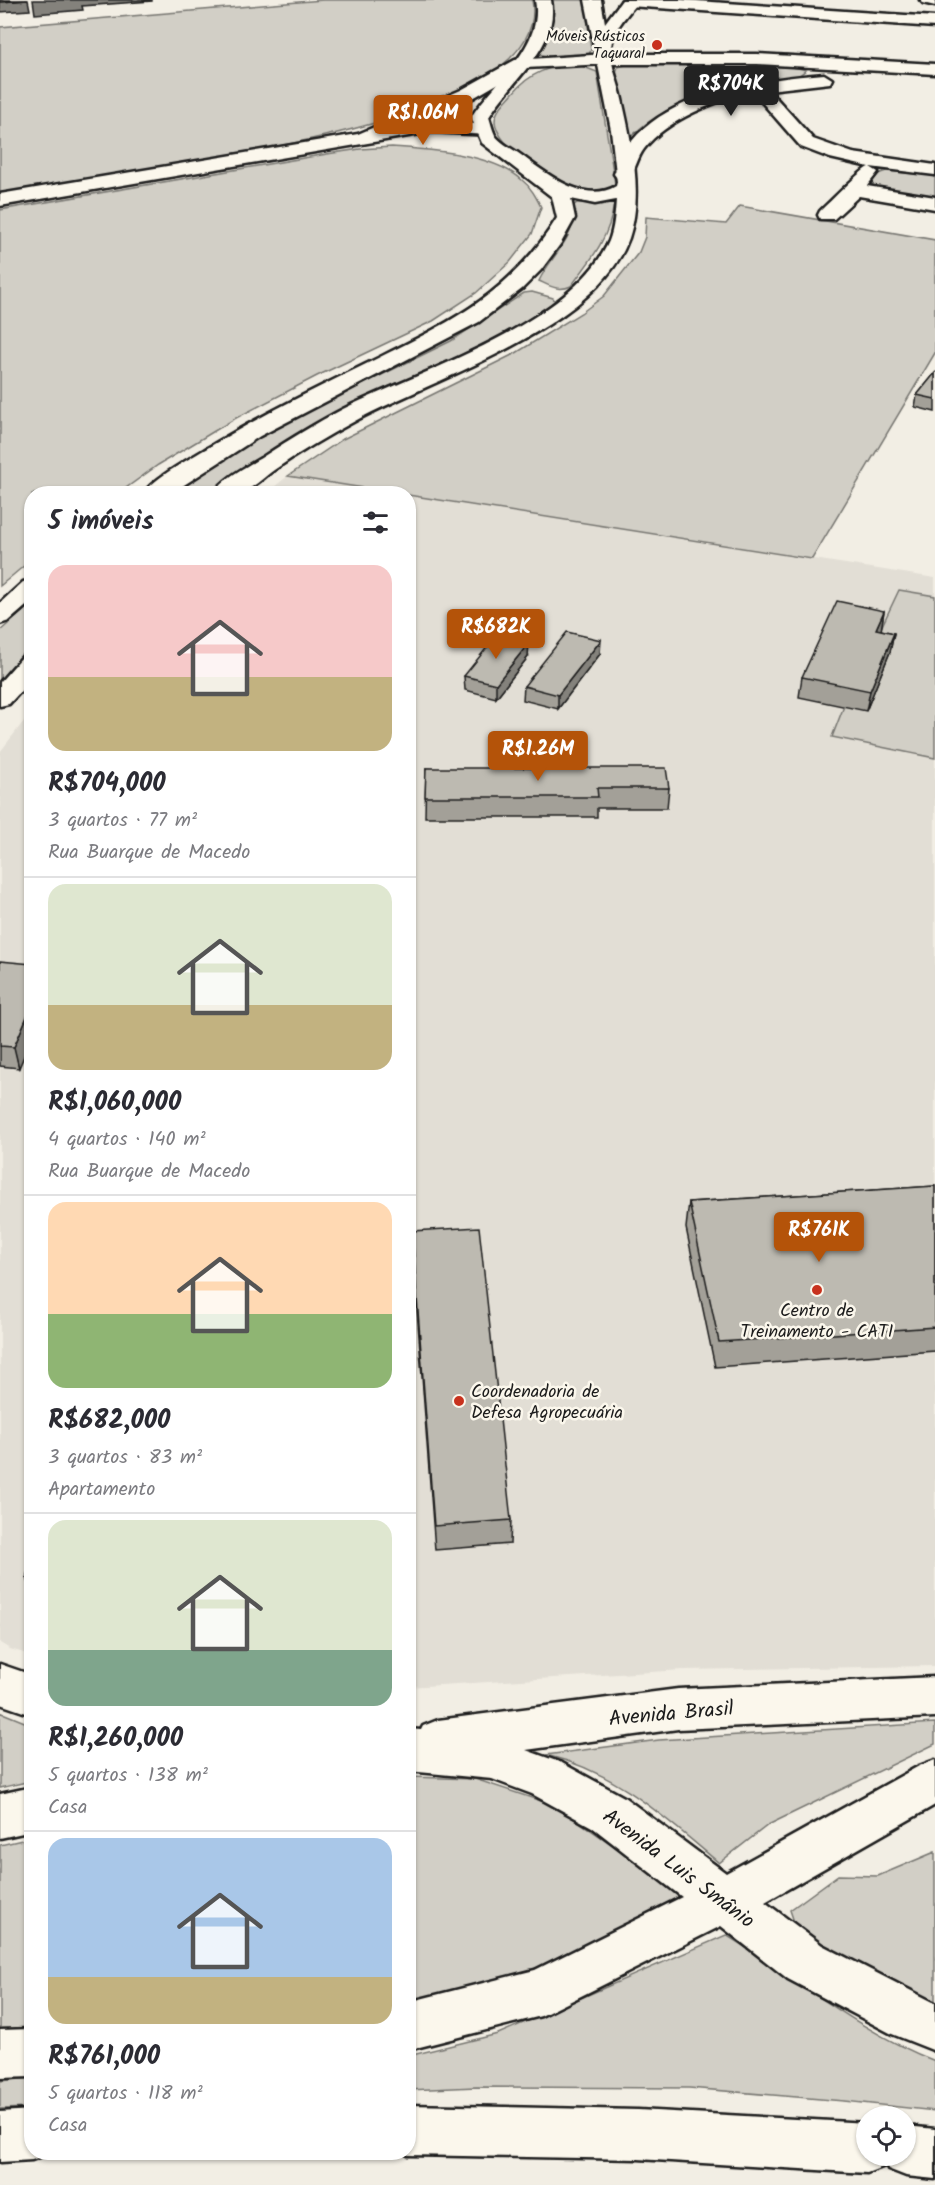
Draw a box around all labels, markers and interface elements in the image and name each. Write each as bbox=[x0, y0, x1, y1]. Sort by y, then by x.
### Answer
place label: Móveis Rústicos Taquaral bbox=[546, 25, 646, 66]
marker: Móveis Rústicos Taquaral bbox=[650, 38, 664, 52]
pin: R$704K bbox=[682, 66, 780, 117]
text: R$704K bbox=[698, 69, 764, 101]
pin: R$1.06M bbox=[368, 95, 478, 146]
text: R$1.06M bbox=[388, 98, 458, 130]
text: 5 imóveis bbox=[48, 501, 154, 543]
icon: filters bbox=[359, 506, 392, 539]
icon: home bbox=[166, 604, 274, 712]
pin: R$682K bbox=[447, 609, 545, 660]
text: R$682K bbox=[461, 612, 531, 644]
pin: R$1.26M bbox=[483, 731, 593, 782]
text: R$1.26M bbox=[502, 734, 574, 766]
text: R$704,000 bbox=[48, 763, 166, 805]
text: 3 quartos · 77 m² bbox=[48, 805, 197, 837]
text: Rua Buarque de Macedo bbox=[48, 837, 250, 869]
icon: home bbox=[166, 923, 274, 1031]
text: R$1,060,000 bbox=[48, 1082, 181, 1124]
text: 4 quartos · 140 m² bbox=[48, 1124, 206, 1156]
text: Rua Buarque de Macedo bbox=[48, 1156, 250, 1188]
pin: R$761K bbox=[770, 1212, 868, 1263]
text: R$761K bbox=[788, 1215, 850, 1247]
icon: home bbox=[166, 1241, 274, 1349]
marker: Centro de Treinamento - CATI bbox=[810, 1283, 824, 1297]
place label: Centro de Treinamento - CATI bbox=[741, 1297, 893, 1347]
place label: Coordenadoria de Defesa Agropecuária bbox=[471, 1378, 623, 1428]
marker: Coordenadoria de Defesa Agropecuária bbox=[452, 1394, 466, 1408]
text: R$682,000 bbox=[48, 1400, 170, 1442]
text: 3 quartos · 83 m² bbox=[48, 1442, 202, 1474]
text: Apartamento bbox=[48, 1474, 155, 1506]
icon: home bbox=[166, 1559, 274, 1667]
street label: Avenida Brasil bbox=[607, 1693, 735, 1736]
text: R$1,260,000 bbox=[48, 1718, 183, 1760]
text: 5 quartos · 138 m² bbox=[48, 1760, 208, 1792]
text: Casa bbox=[48, 1792, 87, 1824]
street label: Avenida Luis Smânio bbox=[595, 1801, 761, 1938]
icon: home bbox=[166, 1877, 274, 1985]
text: R$761,000 bbox=[48, 2036, 160, 2078]
text: 5 quartos · 118 m² bbox=[48, 2078, 203, 2110]
map controls bbox=[856, 2106, 916, 2166]
button: locate bbox=[856, 2106, 916, 2166]
text: Casa bbox=[48, 2110, 87, 2142]

